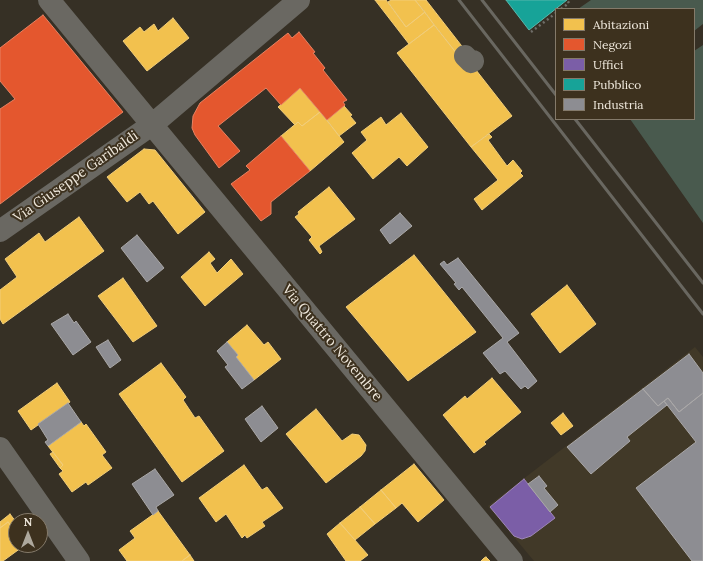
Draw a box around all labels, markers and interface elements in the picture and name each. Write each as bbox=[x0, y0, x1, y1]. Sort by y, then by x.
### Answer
legend bbox=[555, 8, 695, 120]
text: Abitazioni bbox=[593, 17, 649, 32]
text: Negozi bbox=[593, 37, 632, 52]
text: Uffici bbox=[593, 57, 623, 72]
text: Pubblico bbox=[593, 77, 641, 92]
text: Industria bbox=[593, 97, 644, 112]
street label: Via Giuseppe Garibaldi bbox=[11, 128, 141, 226]
street label: Via Quattro Novembre bbox=[278, 281, 386, 405]
north arrow bbox=[8, 513, 48, 553]
text: N bbox=[24, 515, 32, 529]

